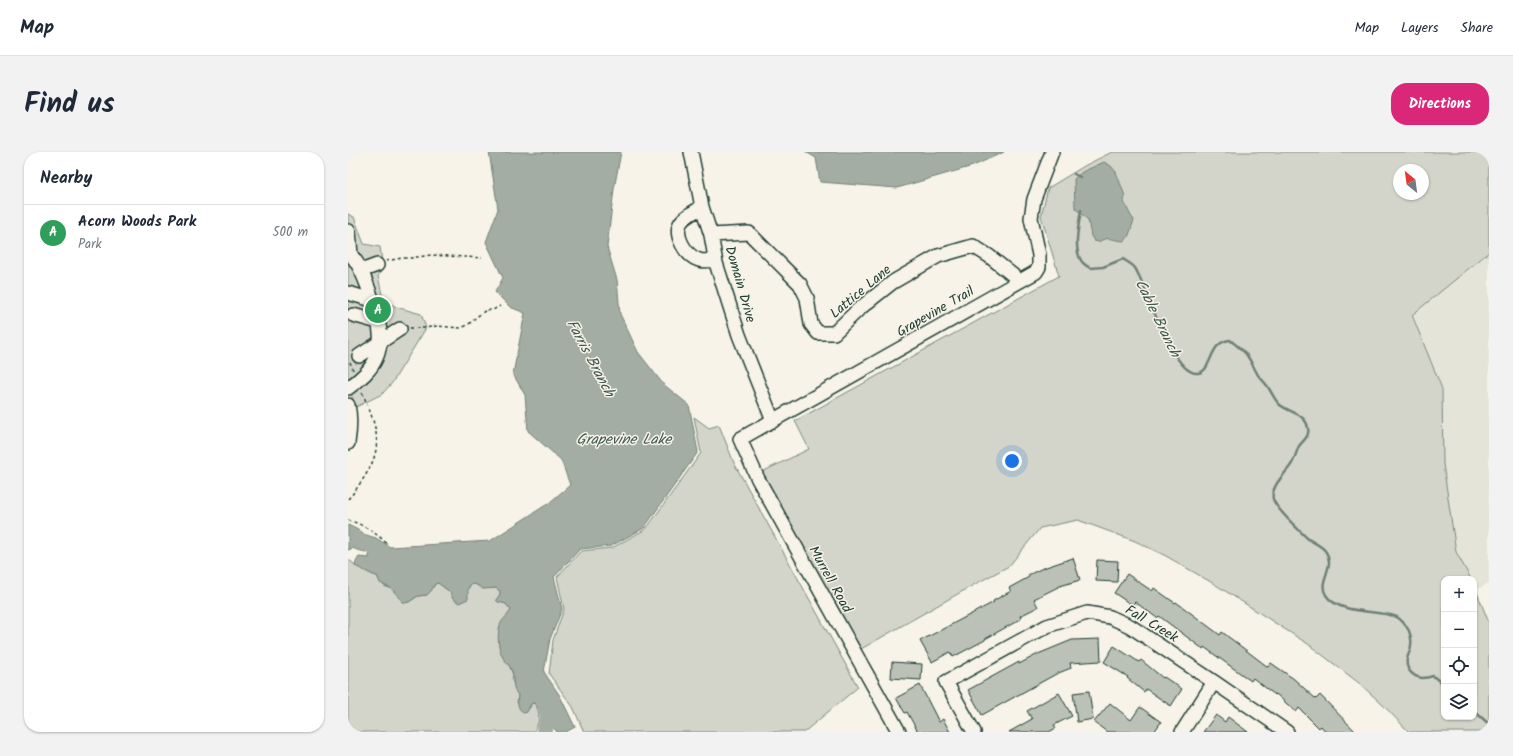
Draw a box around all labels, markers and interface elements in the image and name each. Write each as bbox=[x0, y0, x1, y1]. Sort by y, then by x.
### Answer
text: Map bbox=[20, 13, 54, 43]
text: Map bbox=[1355, 17, 1379, 39]
text: Layers bbox=[1401, 17, 1439, 39]
text: Share bbox=[1461, 17, 1493, 39]
text: Find us bbox=[24, 82, 115, 127]
button: Directions bbox=[1391, 83, 1489, 125]
north arrow bbox=[1393, 164, 1429, 200]
text: Nearby bbox=[40, 165, 92, 192]
text: Acorn Woods Park bbox=[78, 210, 196, 234]
text: A bbox=[49, 222, 57, 243]
text: 500 m bbox=[272, 222, 308, 243]
text: Park bbox=[78, 234, 102, 255]
street label: Domain Drive bbox=[719, 243, 762, 326]
street label: Lattice Lane bbox=[825, 259, 897, 324]
water label: Cable Branch bbox=[1128, 275, 1187, 363]
street label: Grapevine Trail bbox=[892, 280, 979, 343]
pin: A bbox=[365, 295, 391, 325]
water label: Farris Branch bbox=[560, 315, 622, 403]
water label: Grapevine Lake bbox=[577, 428, 673, 452]
your location bbox=[1002, 451, 1022, 471]
street label: Murrell Road bbox=[803, 542, 858, 618]
map controls bbox=[1441, 576, 1477, 720]
button: + bbox=[1441, 576, 1477, 612]
street label: Fall Creek bbox=[1121, 599, 1183, 649]
button: − bbox=[1441, 612, 1477, 648]
button: locate bbox=[1441, 648, 1477, 684]
button: layers bbox=[1441, 684, 1477, 720]

